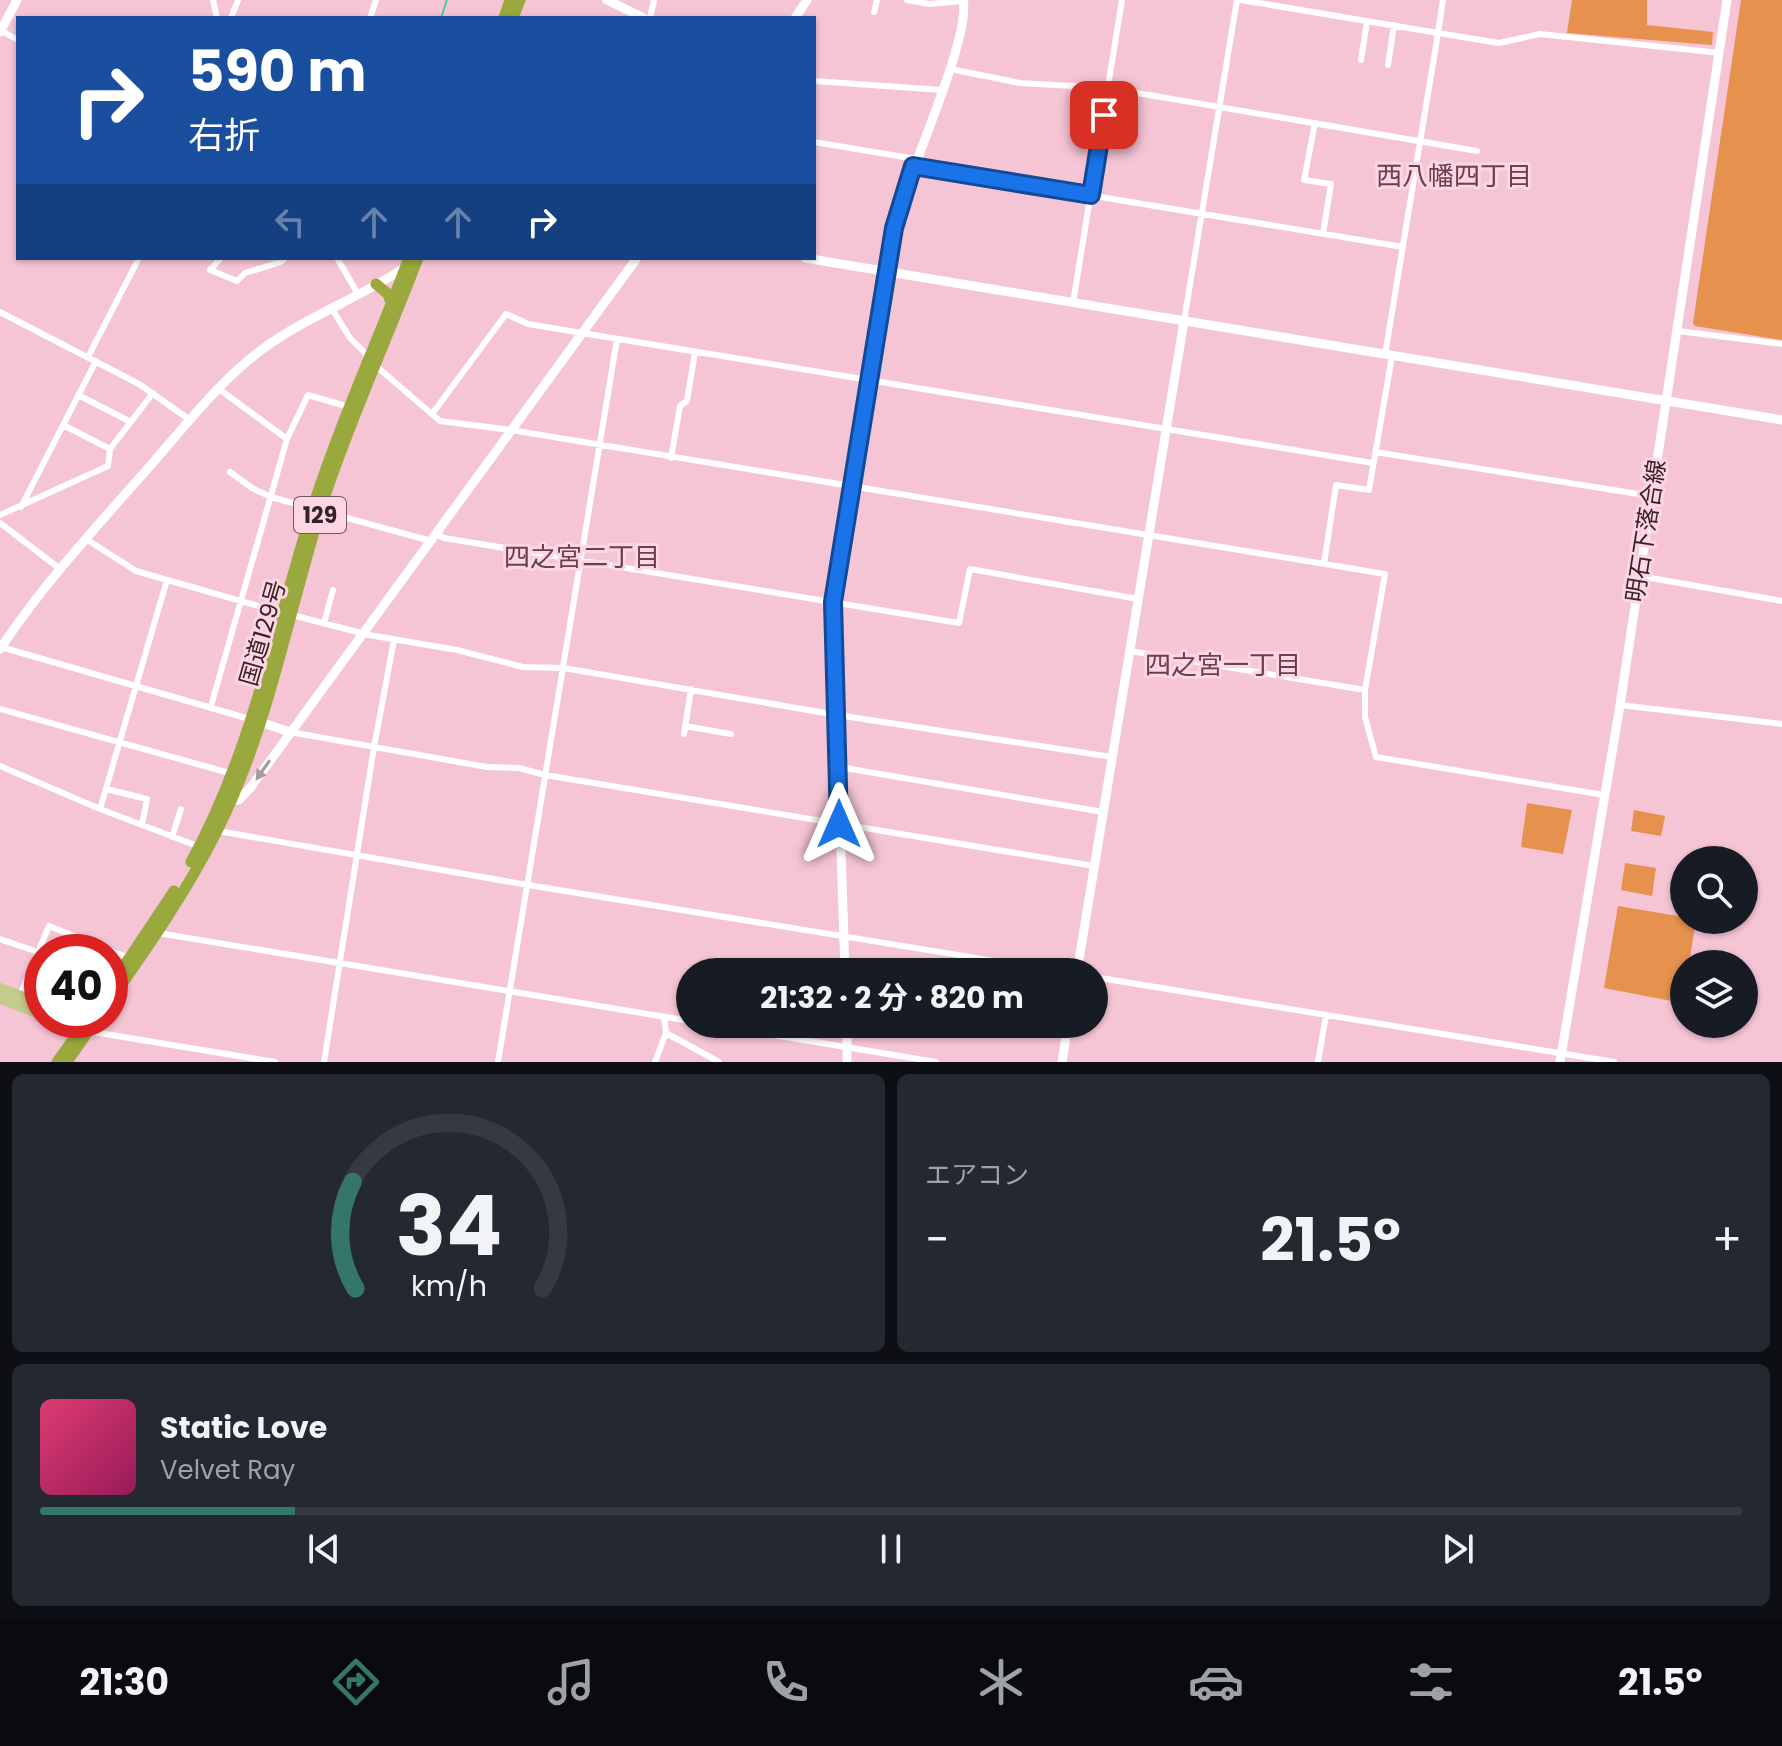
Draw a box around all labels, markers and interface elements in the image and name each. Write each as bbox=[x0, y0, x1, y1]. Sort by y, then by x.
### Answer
text: 590 m bbox=[188, 32, 367, 111]
icon: right bbox=[56, 48, 160, 152]
pin bbox=[1070, 81, 1138, 149]
icon: arrive bbox=[1082, 93, 1126, 137]
text: 右折 bbox=[188, 110, 260, 161]
district label: 西八幡四丁目 bbox=[1376, 158, 1532, 194]
icon: left bbox=[268, 200, 312, 244]
icon: ahead bbox=[352, 200, 396, 244]
icon: ahead bbox=[436, 200, 480, 244]
icon: right bbox=[520, 200, 564, 244]
street label: 明石下落合線 bbox=[1618, 457, 1673, 605]
road number: 129 bbox=[294, 497, 346, 533]
district label: 四之宮二丁目 bbox=[504, 539, 660, 575]
street label: 国道129号 bbox=[232, 576, 293, 690]
district label: 四之宮一丁目 bbox=[1145, 647, 1301, 683]
one-way arrow bbox=[256, 760, 271, 781]
position arrow bbox=[797, 782, 881, 866]
map controls bbox=[1670, 846, 1758, 1038]
button: search bbox=[1670, 846, 1758, 934]
speed limit sign: 40 bbox=[24, 934, 128, 1038]
button: layers bbox=[1670, 950, 1758, 1038]
text: 21:32 · 2 分 · 820 m bbox=[760, 976, 1024, 1019]
text: エアコン bbox=[925, 1157, 1029, 1193]
text: 34 bbox=[395, 1168, 502, 1284]
text: 21.5° bbox=[1260, 1198, 1401, 1282]
text: − bbox=[925, 1209, 949, 1270]
text: + bbox=[1712, 1209, 1742, 1270]
text: km/h bbox=[410, 1266, 487, 1306]
text: Static Love bbox=[160, 1406, 327, 1449]
text: Velvet Ray bbox=[160, 1452, 295, 1488]
icon: previous bbox=[302, 1527, 346, 1571]
icon: pause bbox=[869, 1527, 913, 1571]
icon: next bbox=[1436, 1527, 1480, 1571]
icon: directions bbox=[328, 1654, 384, 1710]
icon: music bbox=[543, 1654, 599, 1710]
icon: phone bbox=[758, 1654, 814, 1710]
icon: climate bbox=[973, 1654, 1029, 1710]
icon: car bbox=[1188, 1654, 1244, 1710]
icon: filters bbox=[1403, 1654, 1459, 1710]
text: 21:30 bbox=[80, 1657, 169, 1708]
text: 21.5° bbox=[1618, 1657, 1702, 1708]

